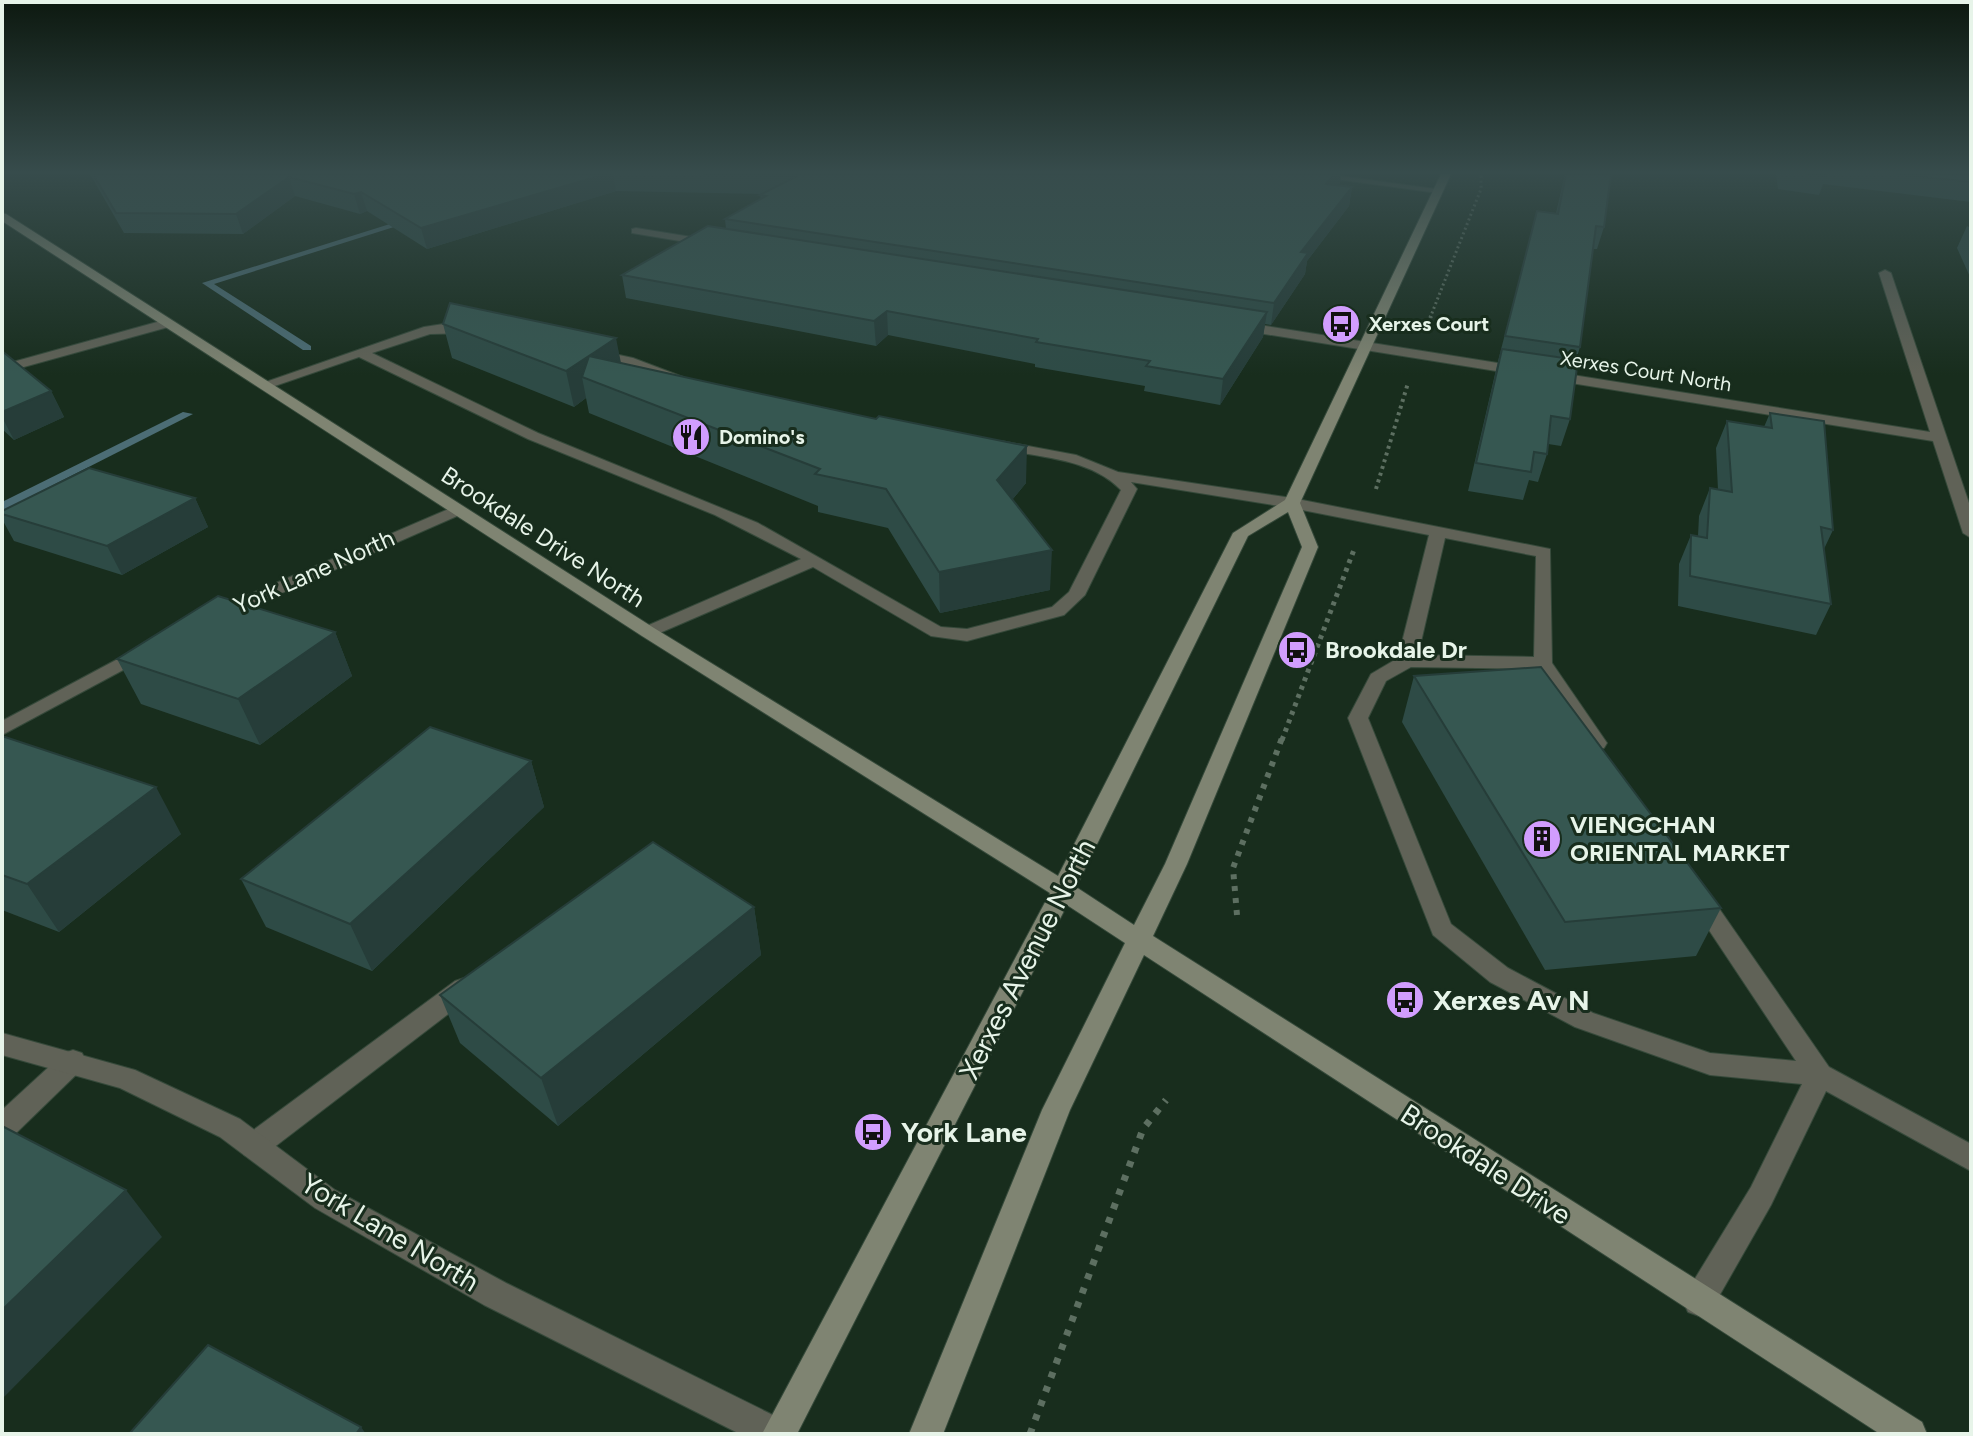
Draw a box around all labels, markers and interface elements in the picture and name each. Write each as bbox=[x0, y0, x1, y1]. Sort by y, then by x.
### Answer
bus stop icon: Xerxes Court bbox=[1320, 303, 1362, 345]
place label: Xerxes Court bbox=[1369, 312, 1489, 336]
street label: Xerxes Court North bbox=[1559, 346, 1733, 396]
restaurant icon: Domino's bbox=[670, 416, 712, 458]
place label: Domino's bbox=[719, 425, 805, 449]
street label: Brookdale Drive North bbox=[436, 460, 651, 613]
street label: York Lane North bbox=[229, 523, 399, 620]
bus stop icon: Brookdale Dr bbox=[1276, 629, 1318, 671]
place label: Brookdale Dr bbox=[1325, 635, 1467, 664]
place label: VIENGCHAN ORIENTAL MARKET bbox=[1570, 810, 1790, 867]
building icon: VIENGCHAN ORIENTAL MARKET bbox=[1521, 818, 1563, 860]
street label: Xerxes Avenue North bbox=[952, 833, 1102, 1085]
bus stop icon: Xerxes Av N bbox=[1384, 979, 1426, 1021]
place label: Xerxes Av N bbox=[1433, 983, 1590, 1017]
street label: Brookdale Drive bbox=[1394, 1096, 1578, 1232]
bus stop icon: York Lane bbox=[852, 1111, 894, 1153]
place label: York Lane bbox=[901, 1115, 1027, 1149]
street label: York Lane North bbox=[295, 1165, 485, 1299]

